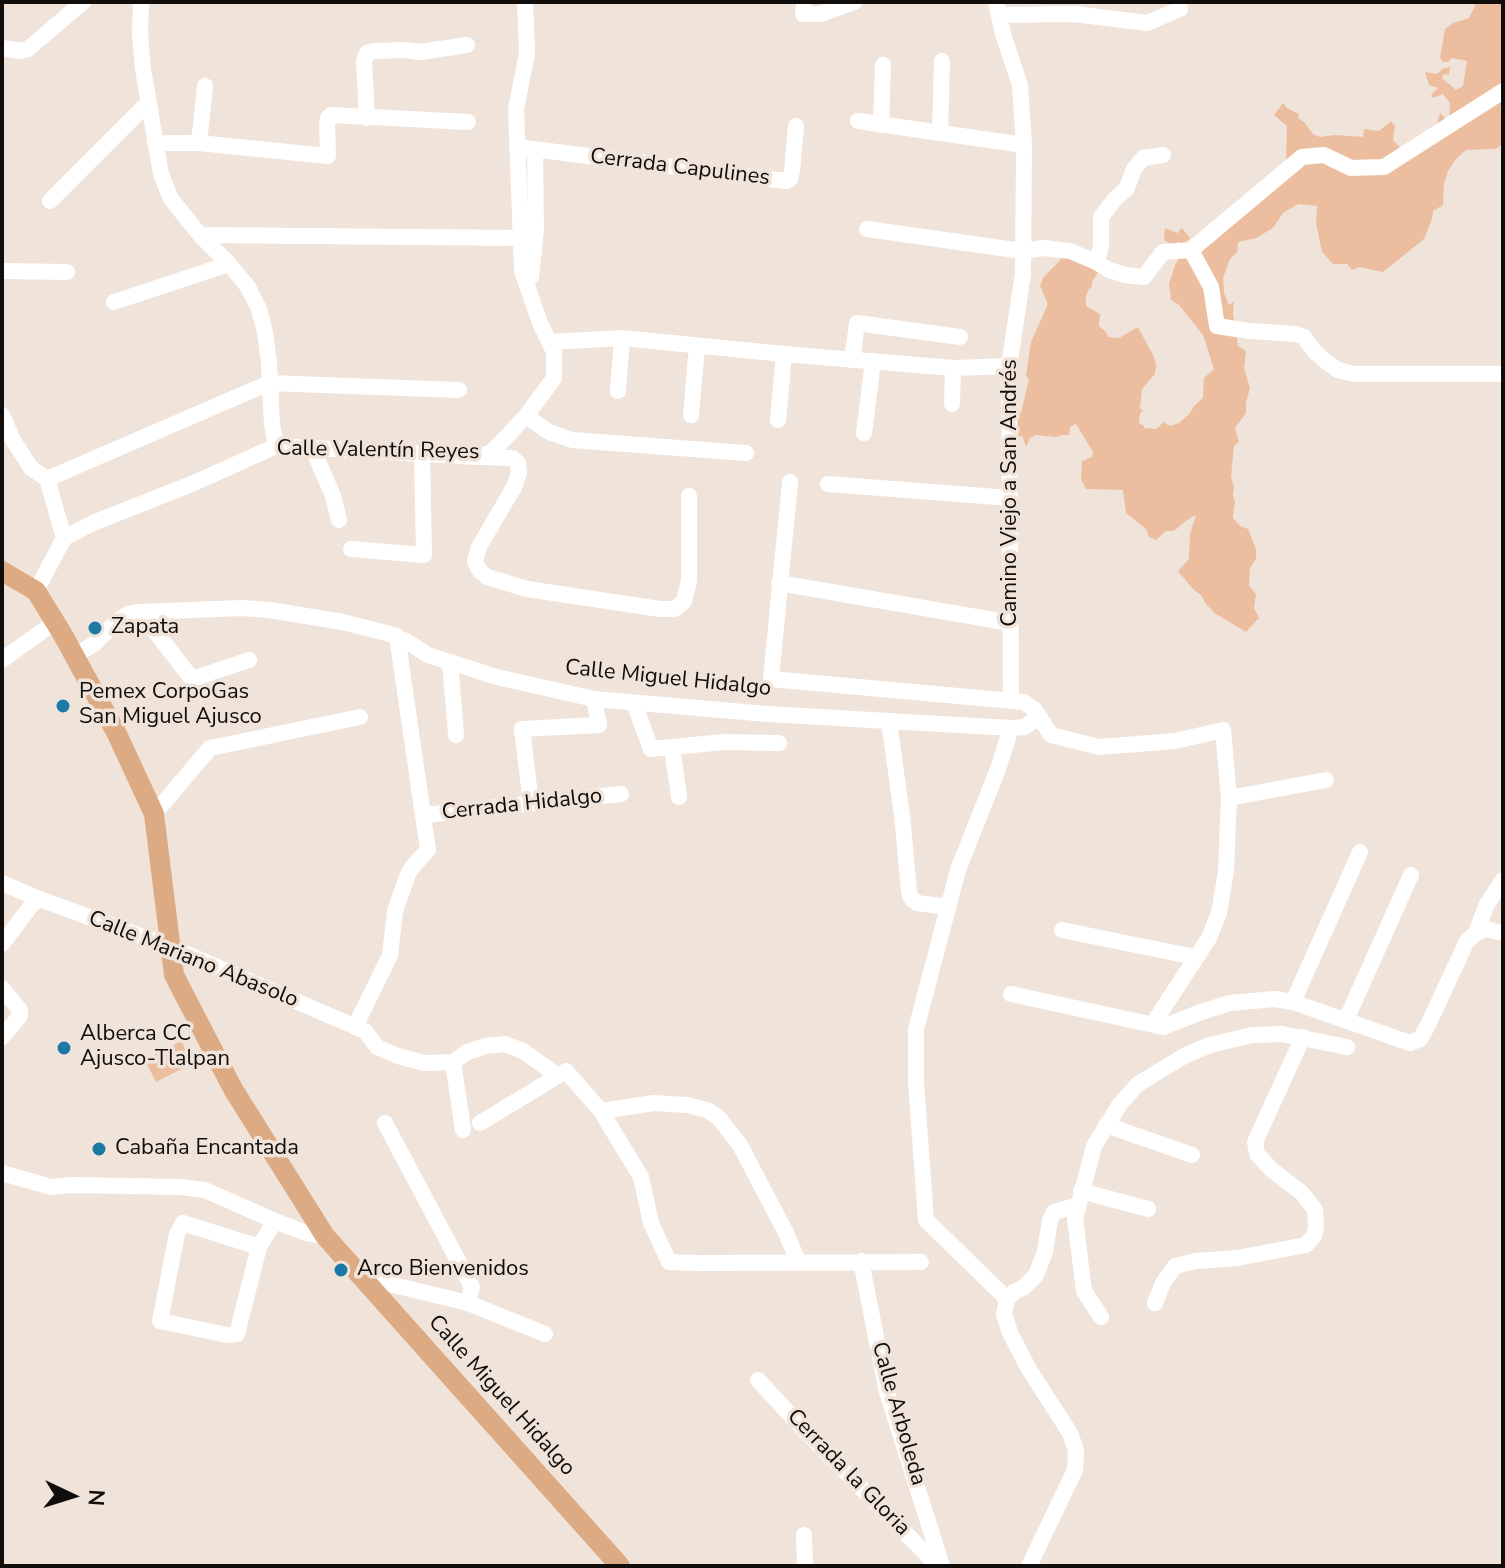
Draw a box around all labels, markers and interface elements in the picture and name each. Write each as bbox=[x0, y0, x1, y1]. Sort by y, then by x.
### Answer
street label: Cerrada Capulines bbox=[589, 144, 771, 192]
street label: Camino Viejo a San Andrés bbox=[998, 359, 1024, 627]
street label: Calle Valentín Reyes bbox=[276, 436, 480, 466]
place label: Zapata bbox=[111, 615, 179, 641]
marker: Zapata bbox=[86, 619, 104, 637]
street label: Calle Miguel Hidalgo bbox=[564, 655, 772, 703]
place label: Pemex CorpoGas San Miguel Ajusco bbox=[79, 680, 262, 732]
marker: Pemex CorpoGas San Miguel Ajusco bbox=[54, 697, 72, 715]
street label: Cerrada Hidalgo bbox=[441, 783, 603, 827]
street label: Calle Mariano Abasolo bbox=[84, 906, 302, 1014]
place label: Alberca CC Ajusco-Tlalpan bbox=[80, 1022, 230, 1074]
marker: Alberca CC Ajusco-Tlalpan bbox=[55, 1039, 73, 1057]
place label: Cabaña Encantada bbox=[115, 1136, 299, 1162]
marker: Cabaña Encantada bbox=[90, 1140, 108, 1158]
place label: Arco Bienvenidos bbox=[357, 1257, 529, 1283]
marker: Arco Bienvenidos bbox=[332, 1261, 350, 1279]
street label: Calle Miguel Hidalgo bbox=[422, 1310, 580, 1482]
street label: Calle Arboleda bbox=[865, 1339, 931, 1489]
street label: Cerrada la Gloria bbox=[781, 1404, 915, 1542]
north arrow bbox=[32, 1456, 112, 1536]
text: N bbox=[80, 1488, 111, 1507]

